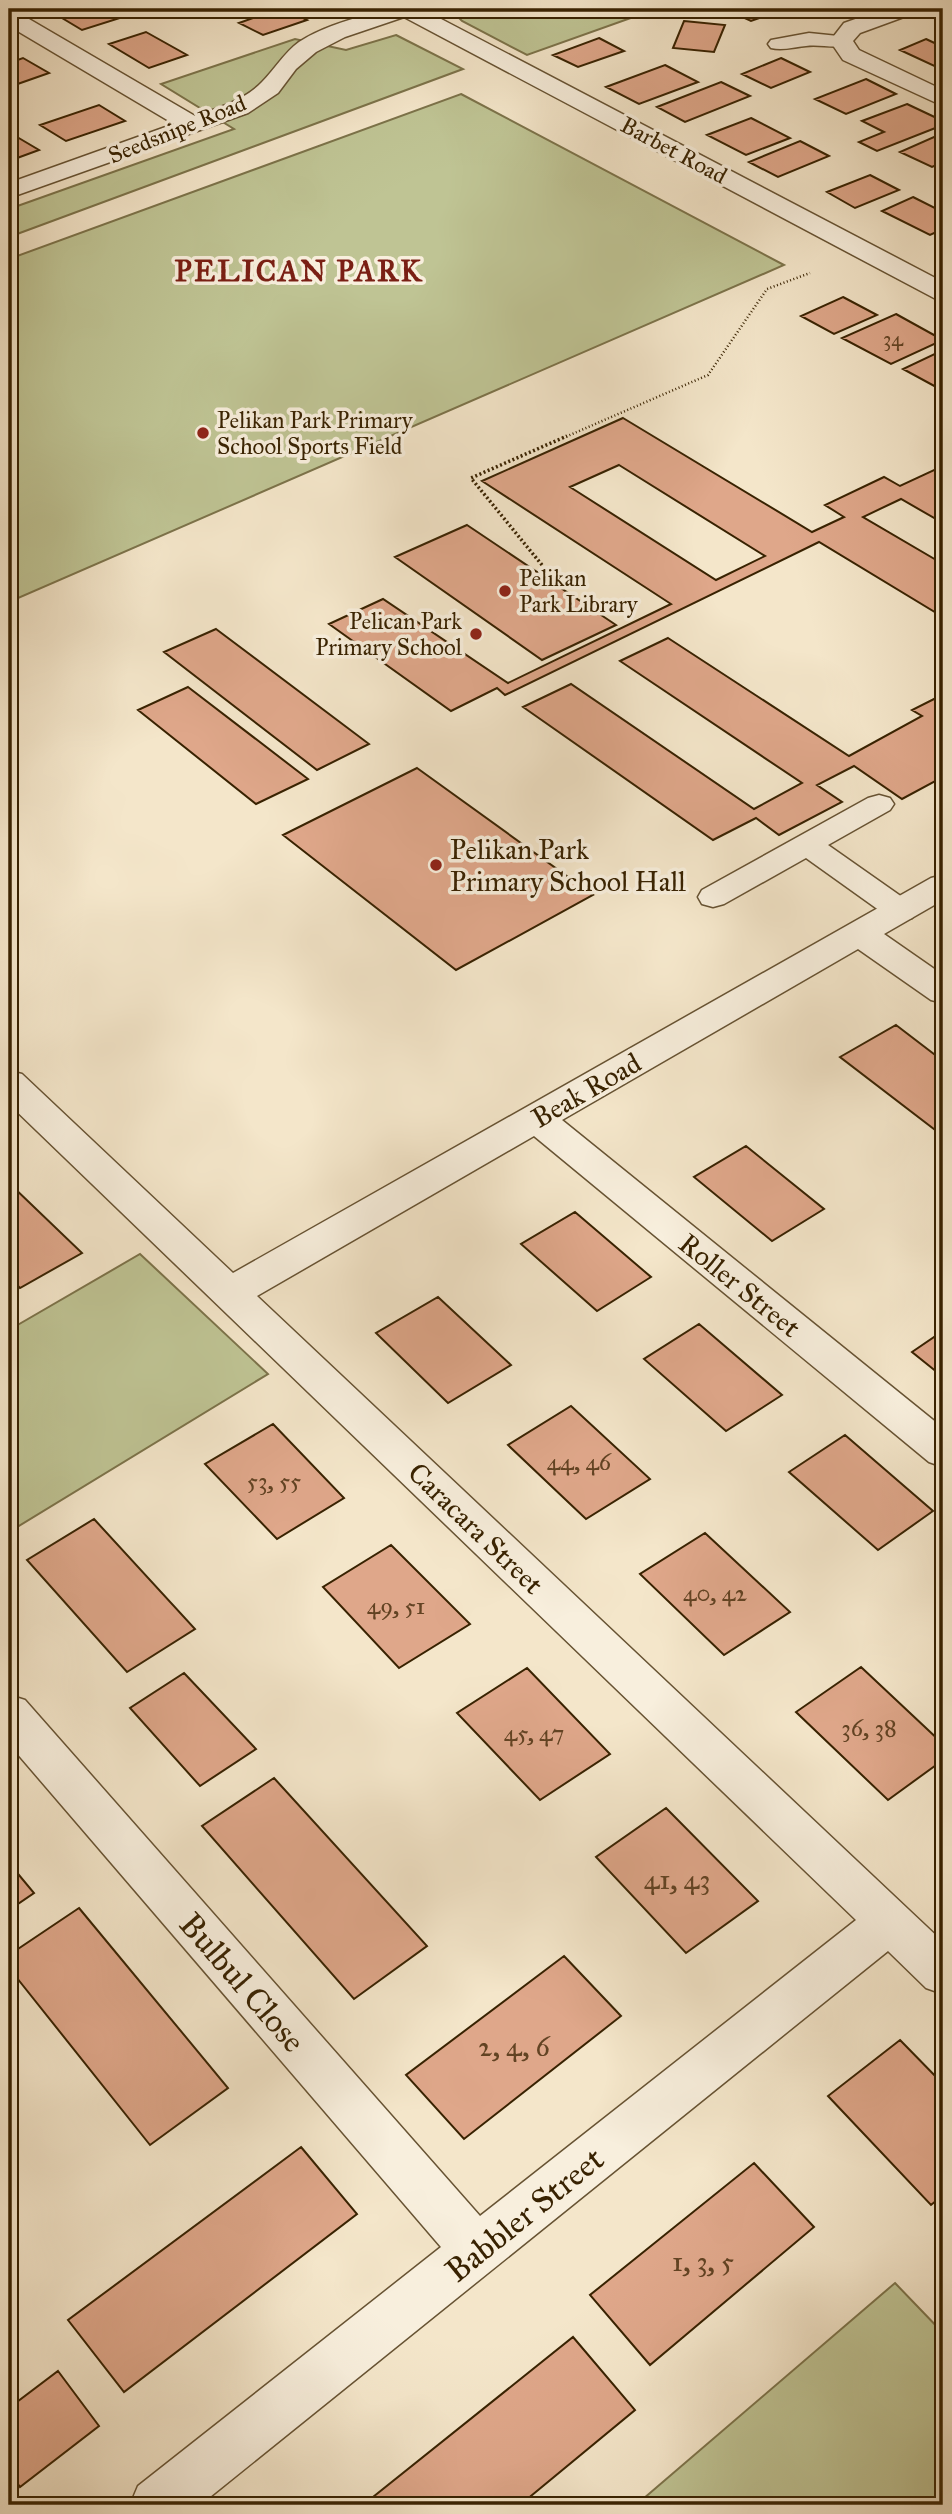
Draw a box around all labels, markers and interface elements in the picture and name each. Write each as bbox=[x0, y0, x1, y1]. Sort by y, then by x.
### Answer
street label: Seedsnipe Road bbox=[104, 88, 250, 169]
street label: Barbet Road bbox=[616, 110, 732, 190]
district label: PELICAN PARK bbox=[175, 253, 423, 289]
house number: 34 bbox=[883, 326, 904, 352]
place label: Pelikan Park Primary School Sports Field bbox=[217, 406, 414, 460]
marker: Pelikan Park Primary School Sports Field bbox=[195, 425, 211, 441]
place label: Pelikan Park Library bbox=[519, 564, 639, 618]
marker: Pelikan Park Library bbox=[497, 583, 513, 599]
place label: Pelican Park Primary School bbox=[315, 607, 463, 661]
marker: Pelican Park Primary School bbox=[468, 626, 484, 642]
place label: Pelikan Park Primary School Hall bbox=[450, 832, 686, 899]
marker: Pelikan Park Primary School Hall bbox=[428, 857, 444, 873]
street label: Beak Road bbox=[525, 1045, 647, 1136]
street label: Roller Street bbox=[672, 1226, 808, 1345]
house number: 44, 46 bbox=[547, 1447, 612, 1477]
street label: Caracara Street bbox=[401, 1455, 551, 1602]
house number: 53, 55 bbox=[247, 1466, 301, 1496]
house number: 40, 42 bbox=[683, 1578, 747, 1608]
house number: 49, 51 bbox=[367, 1591, 425, 1621]
house number: 36, 38 bbox=[841, 1713, 897, 1743]
house number: 45, 47 bbox=[504, 1718, 564, 1748]
house number: 41, 43 bbox=[644, 1862, 710, 1897]
street label: Bulbul Close bbox=[171, 1905, 314, 2061]
house number: 2, 4, 6 bbox=[478, 2029, 551, 2064]
street label: Babbler Street bbox=[438, 2139, 612, 2291]
house number: 1, 3, 5 bbox=[672, 2244, 734, 2279]

